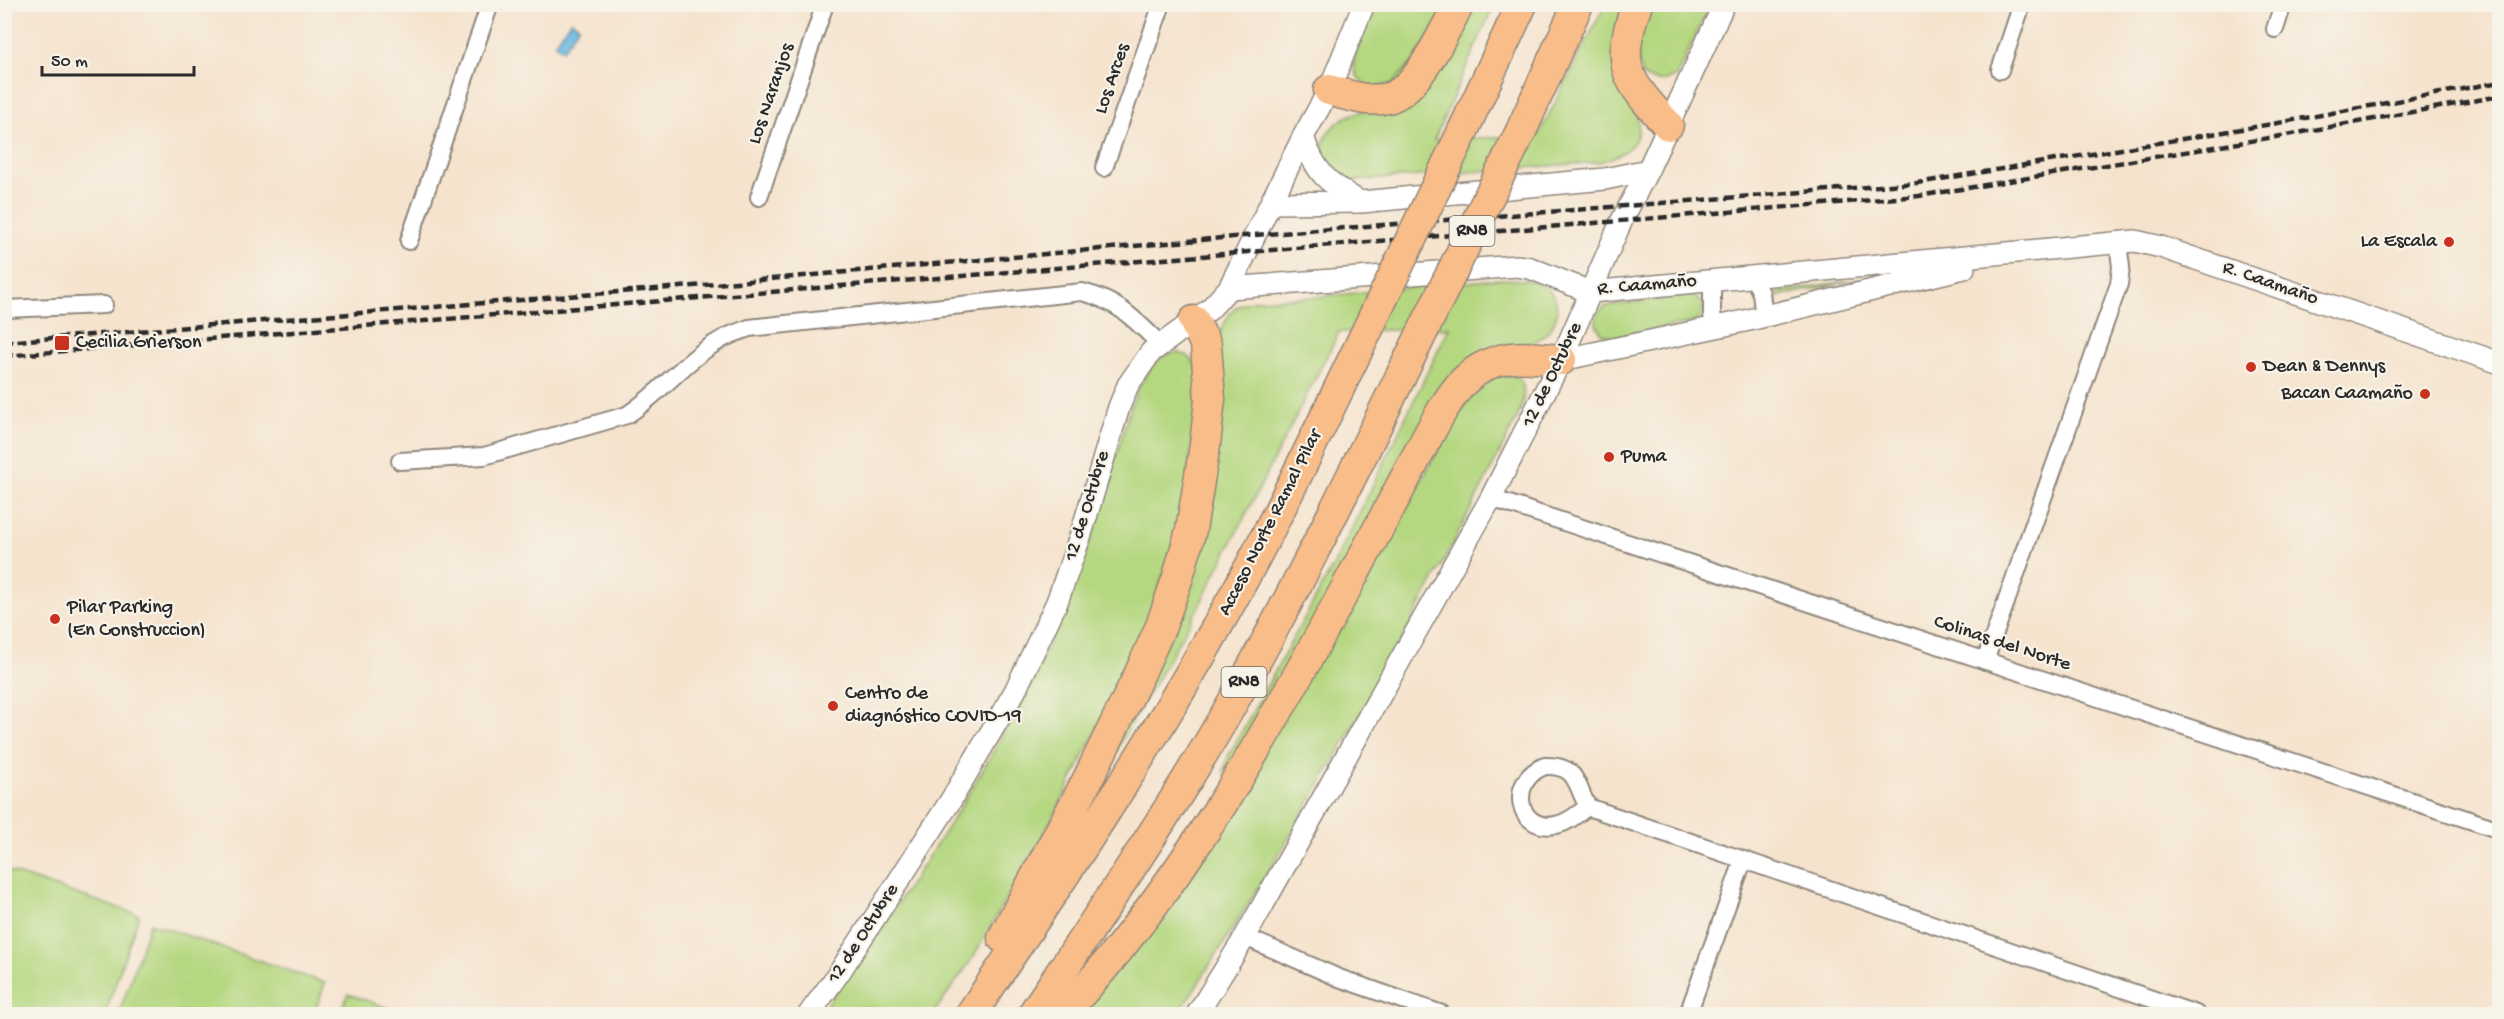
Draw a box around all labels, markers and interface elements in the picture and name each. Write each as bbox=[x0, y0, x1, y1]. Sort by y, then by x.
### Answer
scale bar bbox=[42, 39, 194, 77]
street label: Los Naranjos bbox=[744, 40, 800, 147]
street label: Los Arces bbox=[1090, 40, 1136, 117]
text: 50 m bbox=[51, 52, 88, 73]
road number: RN8 bbox=[1450, 216, 1494, 246]
place label: La Escala bbox=[2361, 231, 2438, 254]
marker: La Escala bbox=[2442, 235, 2456, 249]
street label: R. Caamaño bbox=[2219, 257, 2321, 311]
street label: R. Caamaño bbox=[1596, 270, 1698, 302]
street label: 12 de Octubre bbox=[1517, 318, 1589, 432]
place label: Cecilia Grierson bbox=[76, 332, 202, 355]
marker: Cecilia Grierson bbox=[53, 334, 71, 352]
place label: Dean & Dennys bbox=[2261, 356, 2386, 379]
marker: Dean & Dennys bbox=[2244, 360, 2258, 374]
place label: Bacan Caamaño bbox=[2280, 383, 2413, 406]
marker: Bacan Caamaño bbox=[2418, 387, 2432, 401]
street label: Acceso Norte Ramal Pilar bbox=[1214, 424, 1329, 620]
place label: Puma bbox=[1620, 446, 1668, 469]
street label: 12 de Octubre bbox=[1060, 448, 1116, 565]
marker: Puma bbox=[1602, 450, 1616, 464]
place label: Pilar Parking (En Construccion) bbox=[66, 597, 206, 643]
street label: Colinas del Norte bbox=[1931, 611, 2074, 677]
marker: Pilar Parking (En Construccion) bbox=[48, 612, 62, 626]
road number: RN8 bbox=[1222, 667, 1266, 697]
place label: Centro de diagnóstico COVID-19 bbox=[845, 683, 1021, 729]
marker: Centro de diagnóstico COVID-19 bbox=[826, 699, 840, 713]
street label: 12 de Octubre bbox=[823, 879, 905, 989]

